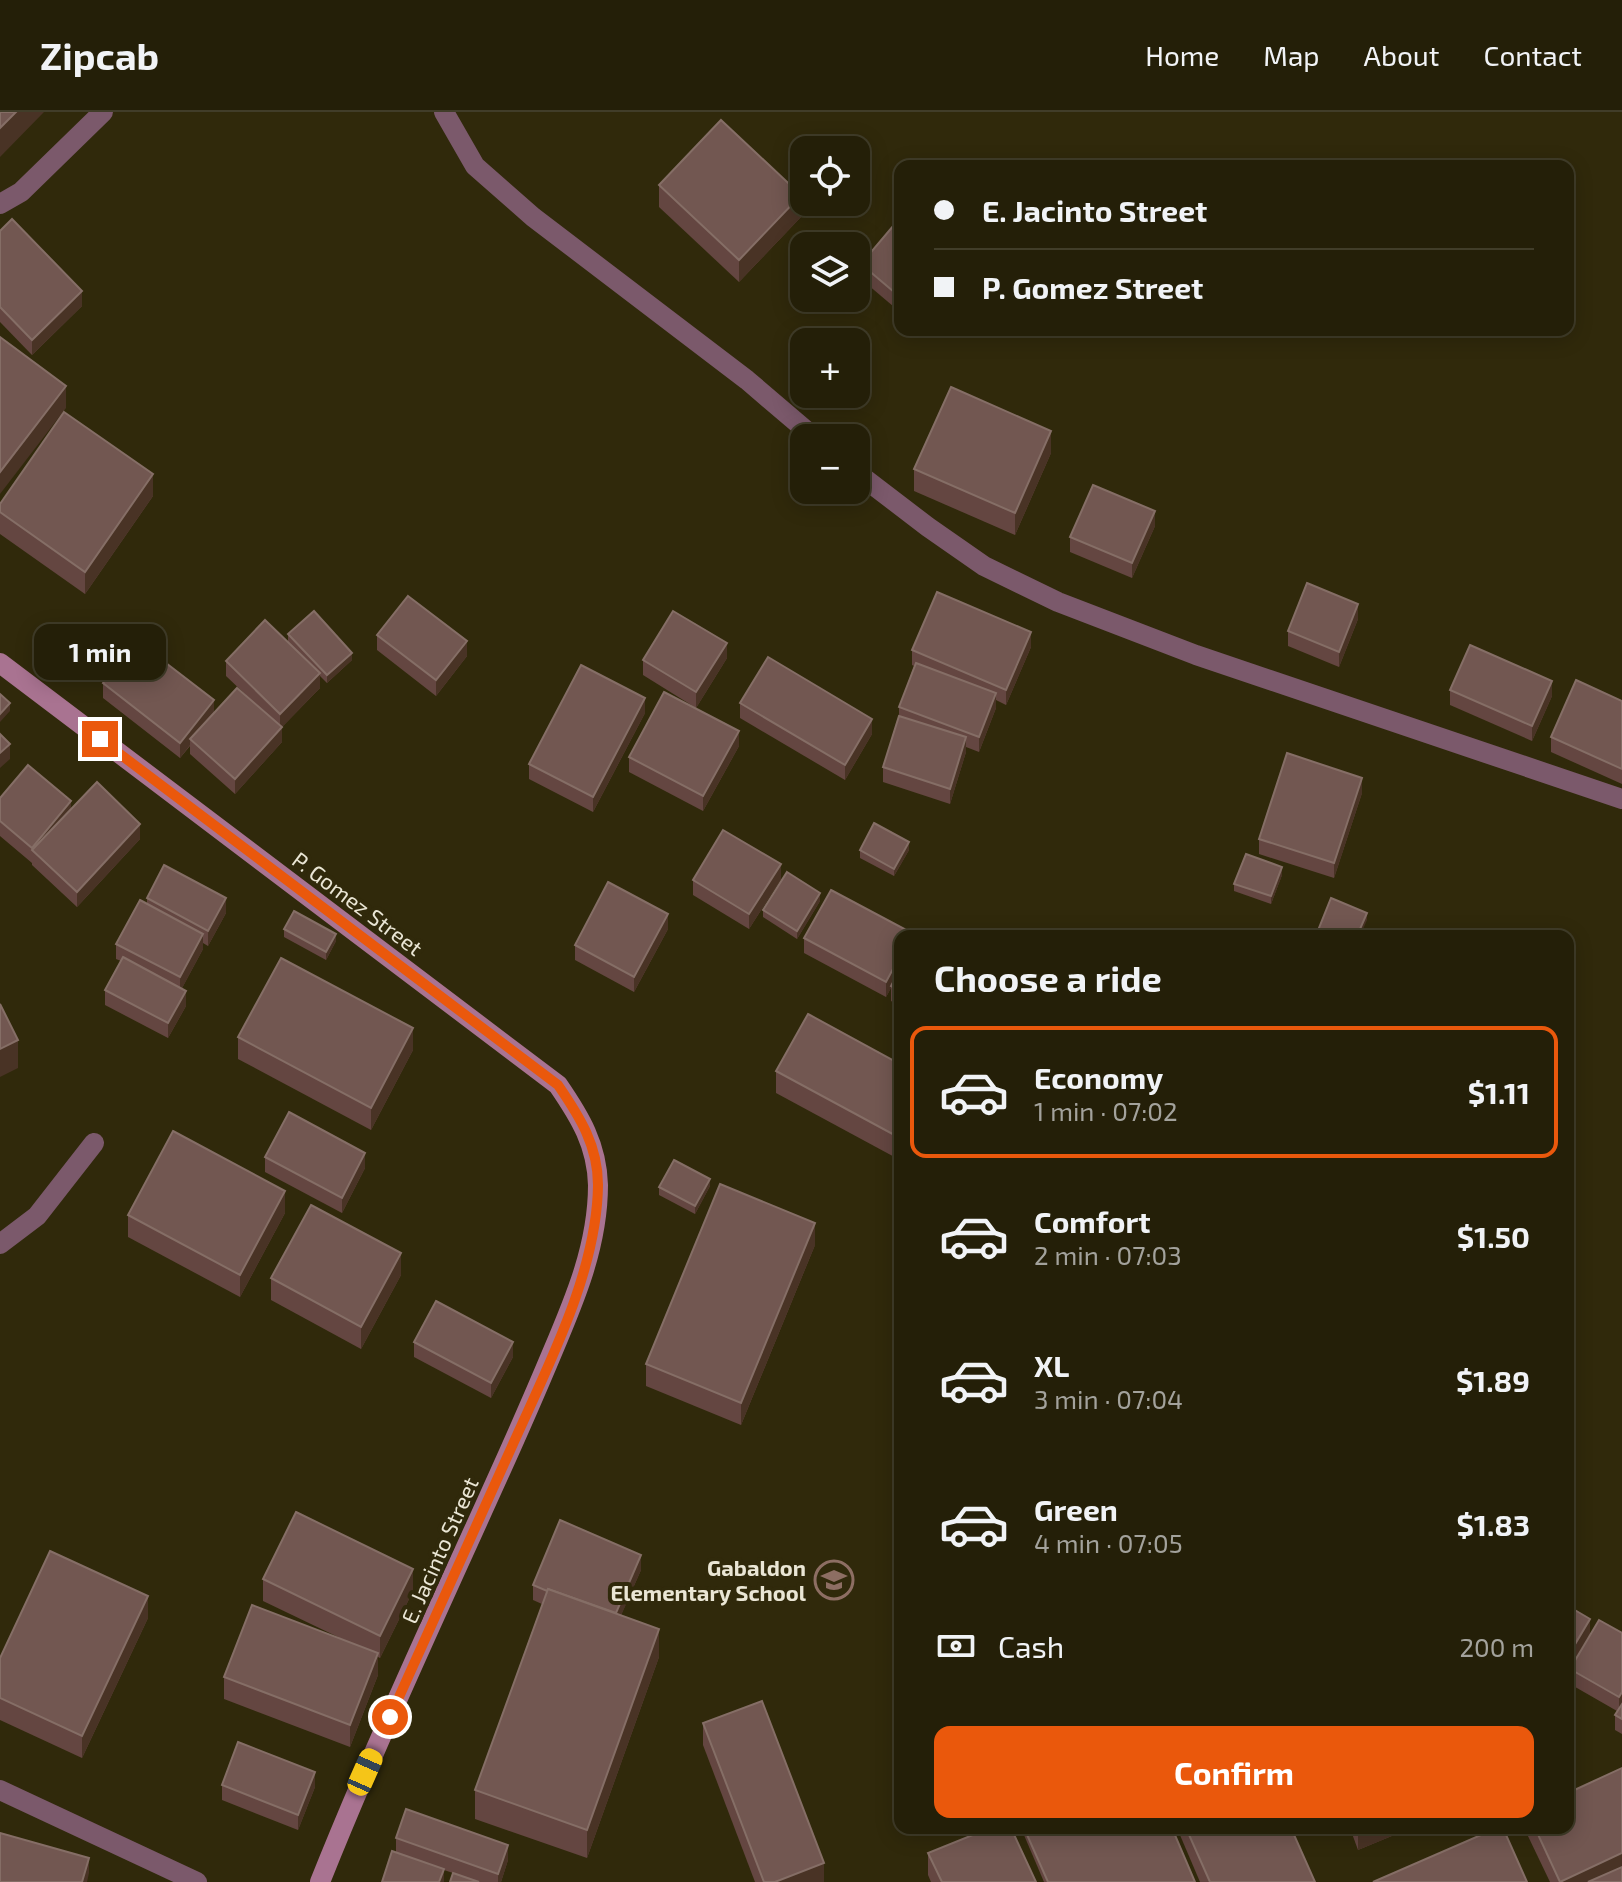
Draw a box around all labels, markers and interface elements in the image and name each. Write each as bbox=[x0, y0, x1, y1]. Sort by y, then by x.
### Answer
text: Zipcab bbox=[40, 32, 159, 78]
text: Home bbox=[1145, 38, 1219, 72]
text: Map bbox=[1263, 38, 1320, 72]
text: About bbox=[1364, 38, 1439, 72]
text: Contact bbox=[1483, 38, 1582, 72]
map controls bbox=[790, 136, 870, 504]
button: locate bbox=[790, 136, 870, 216]
text: E. Jacinto Street bbox=[982, 192, 1207, 228]
button: layers bbox=[790, 232, 870, 312]
text: P. Gomez Street bbox=[982, 269, 1203, 305]
button: + bbox=[790, 328, 870, 408]
button: − bbox=[790, 424, 870, 504]
callout: 1 min bbox=[34, 623, 166, 679]
text: 1 min bbox=[69, 636, 131, 667]
route end bbox=[82, 721, 118, 757]
street label: P. Gomez Street bbox=[288, 846, 428, 960]
text: Choose a ride bbox=[934, 956, 1162, 999]
icon: car bbox=[938, 1056, 1010, 1128]
text: Economy bbox=[1034, 1059, 1163, 1095]
text: $1.11 bbox=[1468, 1074, 1530, 1110]
text: 1 min · 07:02 bbox=[1034, 1095, 1178, 1126]
icon: car bbox=[938, 1200, 1010, 1272]
text: Comfort bbox=[1034, 1203, 1151, 1239]
text: $1.50 bbox=[1457, 1218, 1530, 1254]
text: 2 min · 07:03 bbox=[1034, 1239, 1182, 1270]
icon: car bbox=[938, 1344, 1010, 1416]
text: XL bbox=[1034, 1347, 1069, 1383]
text: $1.89 bbox=[1456, 1362, 1530, 1398]
text: 3 min · 07:04 bbox=[1034, 1383, 1183, 1414]
street label: E. Jacinto Street bbox=[395, 1473, 483, 1627]
icon: car bbox=[938, 1488, 1010, 1560]
text: Green bbox=[1034, 1491, 1118, 1527]
text: $1.83 bbox=[1457, 1506, 1530, 1542]
text: 4 min · 07:05 bbox=[1034, 1527, 1183, 1558]
place label: Gabaldon Elementary School bbox=[610, 1554, 807, 1606]
school or university icon: Gabaldon Elementary School bbox=[813, 1559, 855, 1601]
icon: cash bbox=[934, 1624, 978, 1668]
text: Cash bbox=[998, 1628, 1064, 1664]
text: 200 m bbox=[1459, 1631, 1534, 1662]
route start bbox=[372, 1699, 408, 1735]
button: Confirm bbox=[934, 1726, 1534, 1818]
car bbox=[344, 1745, 386, 1799]

